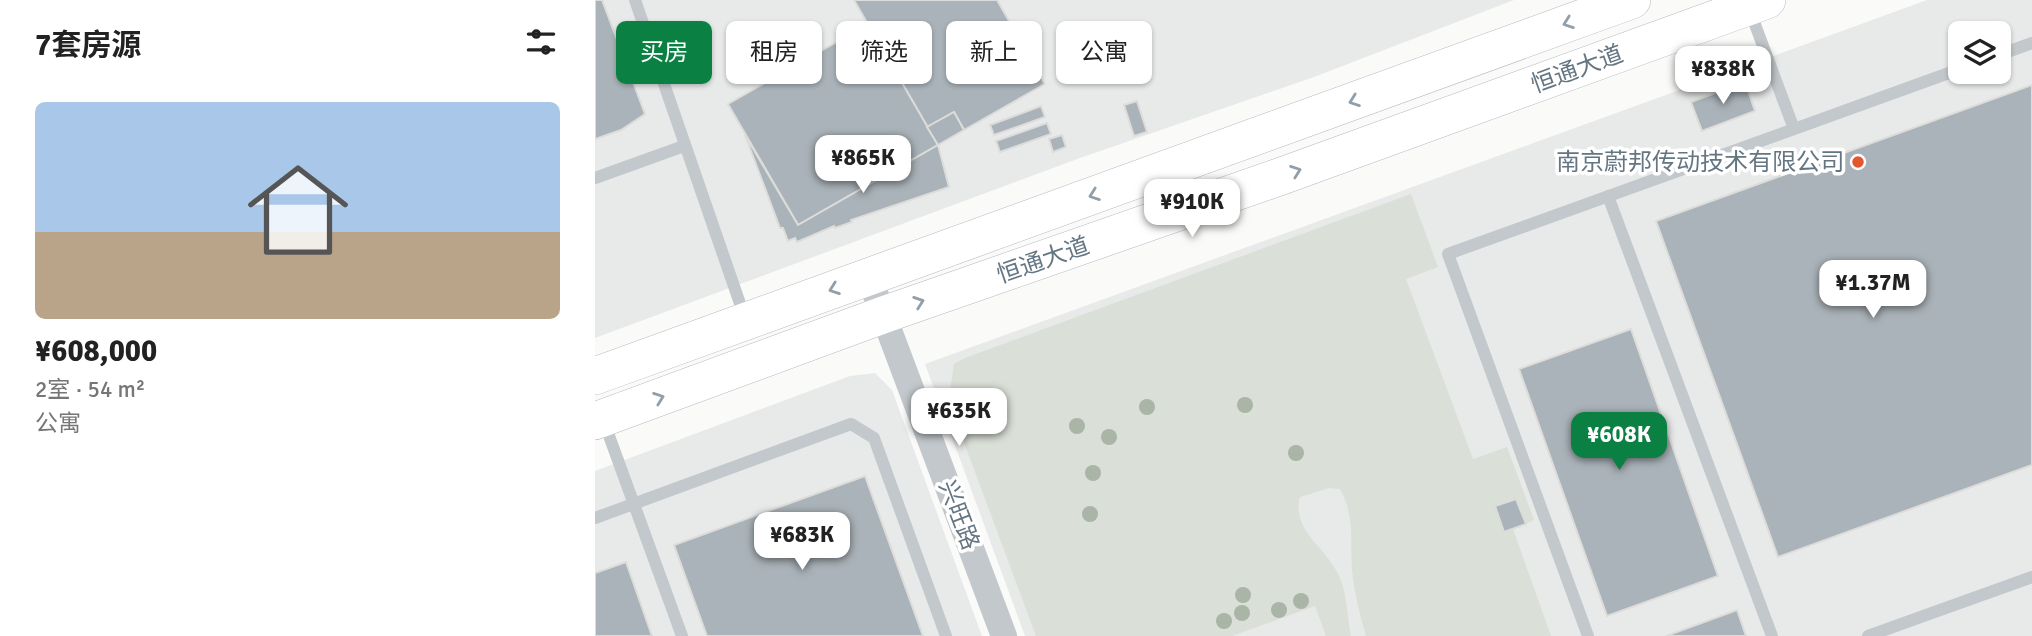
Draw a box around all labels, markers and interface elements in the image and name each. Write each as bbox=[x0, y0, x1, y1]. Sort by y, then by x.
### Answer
one-way arrow bbox=[1562, 15, 1574, 29]
chip: 买房 bbox=[616, 21, 712, 84]
chip: 租房 bbox=[726, 21, 822, 84]
chip: 筛选 bbox=[836, 21, 932, 84]
chip: 新上 bbox=[946, 21, 1042, 84]
chip: 公寓 bbox=[1056, 21, 1152, 84]
map controls bbox=[1948, 21, 2011, 84]
button: layers bbox=[1948, 21, 2011, 84]
icon: filters bbox=[522, 23, 560, 61]
text: 7套房源 bbox=[35, 27, 141, 64]
street label: 恒通大道 bbox=[1527, 38, 1627, 100]
pin: ¥838K bbox=[1674, 46, 1772, 106]
text: ¥838K bbox=[1691, 54, 1755, 83]
one-way arrow bbox=[1348, 93, 1360, 107]
pin: ¥865K bbox=[814, 136, 912, 195]
text: ¥865K bbox=[831, 143, 895, 172]
icon: home bbox=[235, 147, 361, 273]
place label: 南京蔚邦传动技术有限公司 bbox=[1556, 147, 1844, 177]
marker: 南京蔚邦传动技术有限公司 bbox=[1850, 154, 1866, 170]
one-way arrow bbox=[1289, 166, 1301, 180]
pin: ¥910K bbox=[1143, 180, 1241, 239]
one-way arrow bbox=[1088, 187, 1100, 201]
text: ¥910K bbox=[1160, 187, 1224, 216]
street label: 恒通大道 bbox=[993, 230, 1093, 290]
pin: ¥1.37M bbox=[1816, 260, 1930, 320]
text: ¥1.37M bbox=[1835, 268, 1911, 297]
one-way arrow bbox=[829, 281, 841, 295]
one-way arrow bbox=[912, 296, 924, 310]
text: ¥608,000 bbox=[35, 333, 157, 370]
text: 2室 · 54 m² bbox=[35, 375, 145, 404]
pin: ¥635K bbox=[910, 388, 1008, 448]
one-way arrow bbox=[653, 392, 665, 406]
text: ¥635K bbox=[927, 396, 991, 425]
text: 公寓 bbox=[35, 409, 81, 438]
pin: ¥608K bbox=[1570, 412, 1668, 472]
text: ¥608K bbox=[1587, 420, 1651, 449]
street label: 兴旺路 bbox=[932, 476, 986, 554]
pin: ¥683K bbox=[753, 512, 851, 572]
text: ¥683K bbox=[770, 520, 834, 549]

